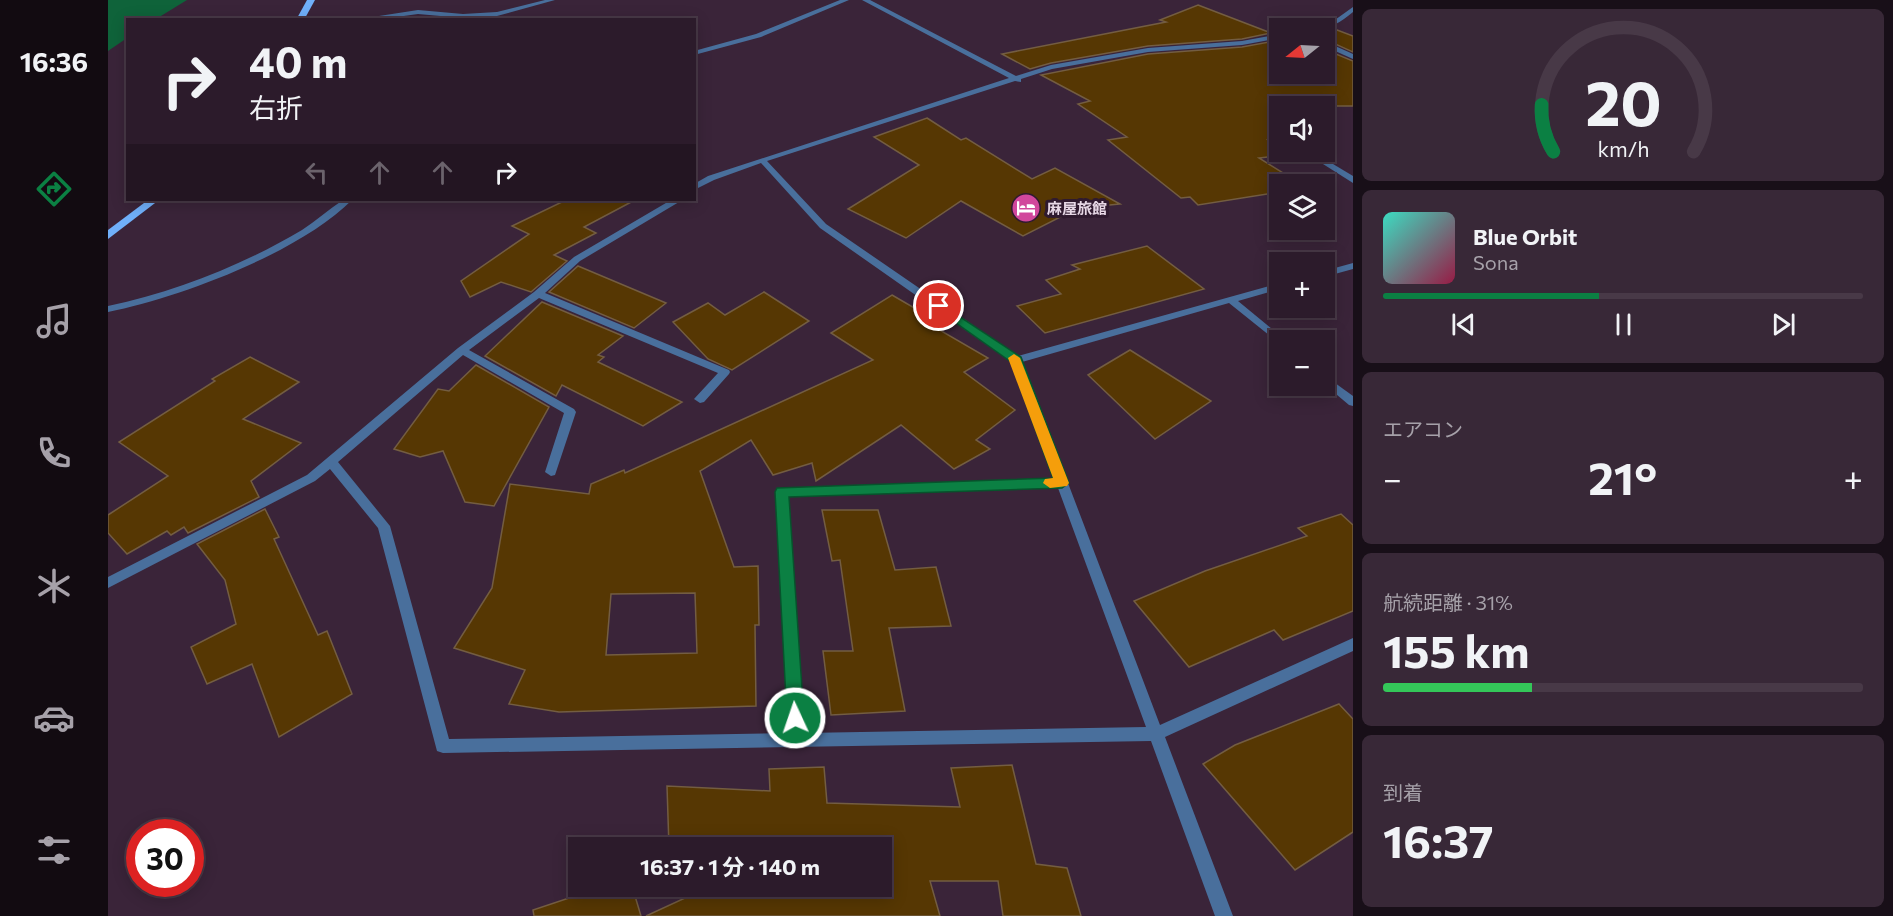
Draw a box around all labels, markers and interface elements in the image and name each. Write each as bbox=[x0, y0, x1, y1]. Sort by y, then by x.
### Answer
north arrow bbox=[1269, 18, 1335, 84]
map controls bbox=[1269, 18, 1335, 396]
text: 40 m bbox=[249, 35, 347, 87]
icon: right bbox=[150, 42, 228, 120]
text: 16:36 bbox=[20, 45, 88, 78]
text: 20 bbox=[1585, 63, 1661, 139]
text: 右折 bbox=[249, 91, 303, 124]
button: sound bbox=[1269, 96, 1335, 162]
text: km/h bbox=[1597, 136, 1649, 162]
icon: left bbox=[300, 156, 333, 189]
icon: ahead bbox=[363, 156, 396, 189]
icon: ahead bbox=[426, 156, 459, 189]
icon: right bbox=[489, 156, 522, 189]
icon: directions bbox=[33, 168, 75, 210]
button: layers bbox=[1269, 174, 1335, 240]
hotel icon: 麻屋旅館 bbox=[1010, 192, 1042, 224]
place label: 麻屋旅館 bbox=[1047, 199, 1107, 217]
text: Blue Orbit bbox=[1473, 223, 1577, 250]
text: Sona bbox=[1473, 250, 1519, 274]
button: + bbox=[1269, 252, 1335, 318]
pin bbox=[913, 280, 964, 331]
icon: arrive bbox=[922, 289, 955, 322]
icon: music bbox=[33, 300, 75, 342]
icon: previous bbox=[1447, 308, 1480, 341]
icon: pause bbox=[1607, 308, 1640, 341]
icon: next bbox=[1767, 308, 1800, 341]
button: − bbox=[1269, 330, 1335, 396]
text: エアコン bbox=[1383, 417, 1463, 441]
icon: phone bbox=[33, 432, 75, 474]
text: 21° bbox=[1588, 449, 1657, 504]
text: − bbox=[1383, 457, 1402, 498]
text: + bbox=[1844, 457, 1863, 498]
icon: climate bbox=[33, 565, 75, 607]
text: 航続距離 · 31% bbox=[1383, 590, 1513, 614]
text: 155 km bbox=[1383, 622, 1530, 677]
position arrow bbox=[763, 686, 827, 750]
icon: car bbox=[33, 697, 75, 739]
text: 到着 bbox=[1383, 780, 1423, 804]
text: 16:37 bbox=[1383, 812, 1494, 867]
speed limit sign: 30 bbox=[126, 819, 204, 897]
icon: filters bbox=[33, 829, 75, 871]
text: 16:37 · 1 分 · 140 m bbox=[640, 853, 820, 880]

